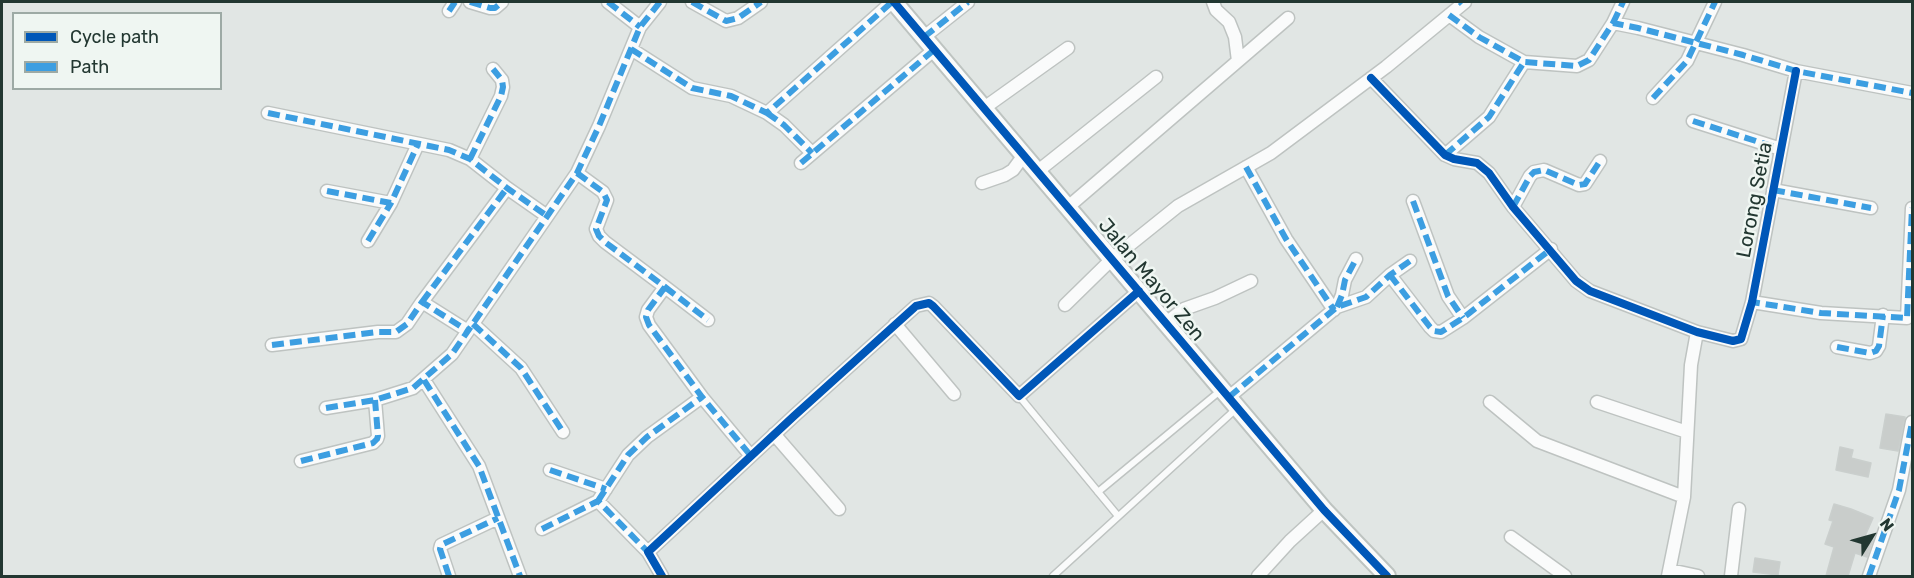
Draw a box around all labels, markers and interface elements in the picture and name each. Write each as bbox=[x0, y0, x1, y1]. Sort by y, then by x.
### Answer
legend bbox=[12, 12, 222, 90]
text: Cycle path bbox=[70, 26, 159, 48]
text: Path bbox=[70, 56, 109, 78]
street label: Lorong Setia bbox=[1732, 140, 1778, 260]
street label: Jalan Mayor Zen bbox=[1093, 214, 1209, 346]
north arrow bbox=[1842, 506, 1902, 566]
text: N bbox=[1876, 515, 1898, 535]

